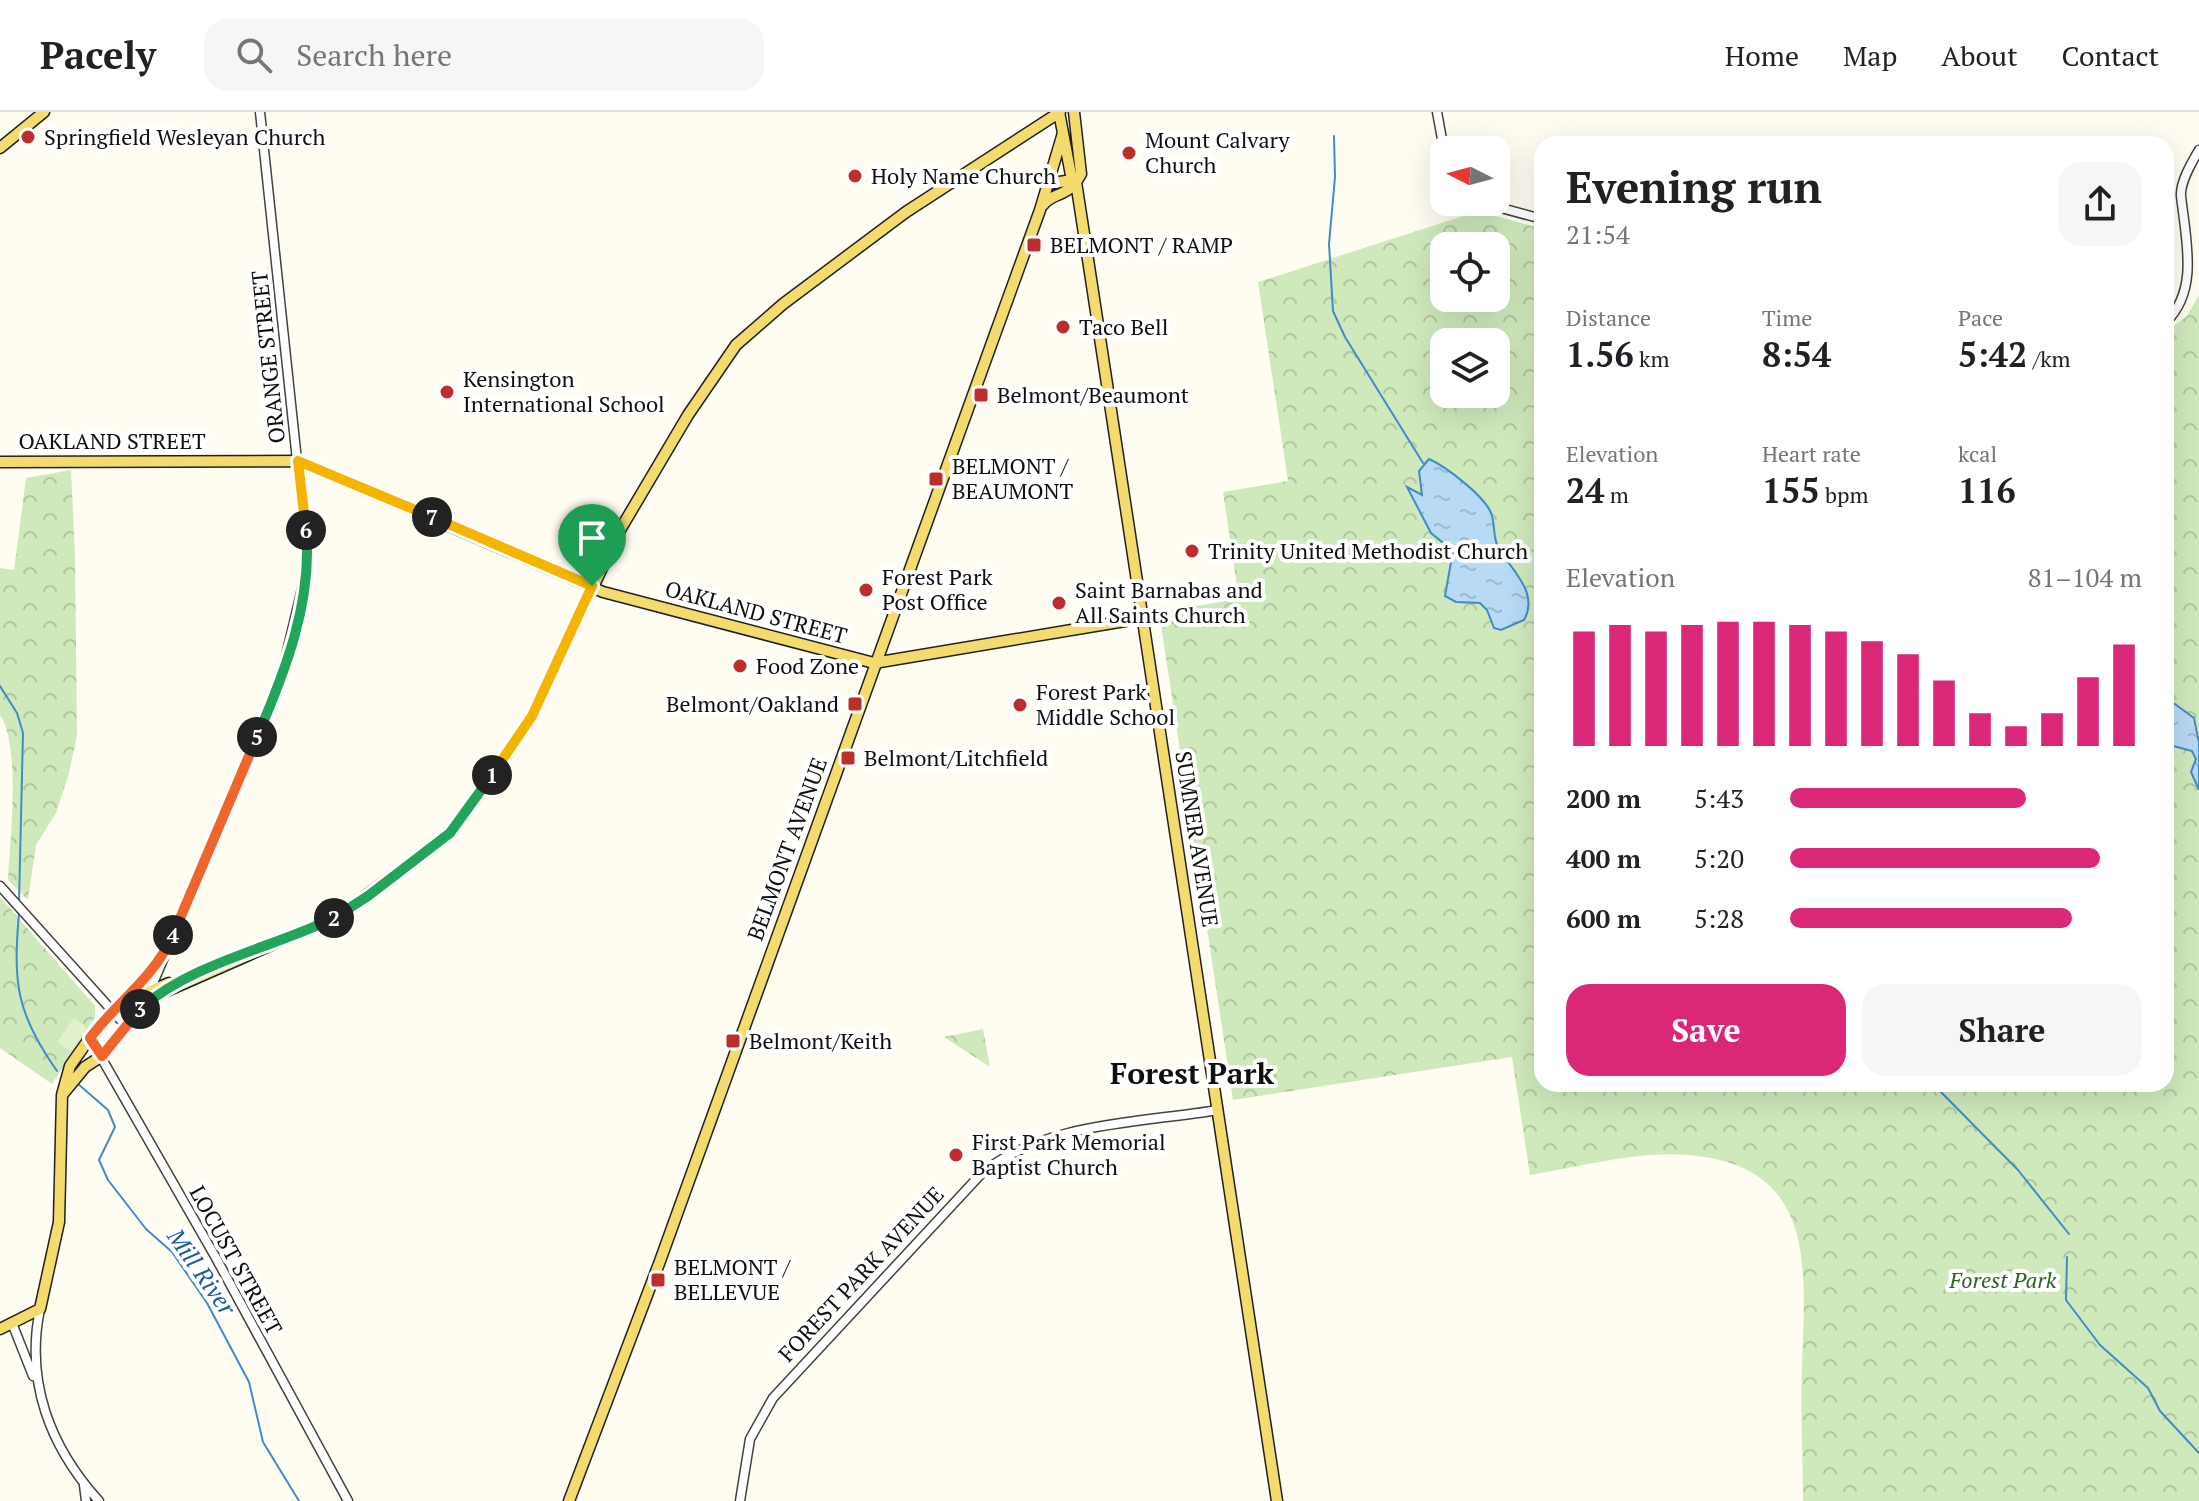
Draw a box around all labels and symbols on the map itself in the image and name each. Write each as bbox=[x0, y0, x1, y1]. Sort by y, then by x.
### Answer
place label: Springfield Wesleyan Church bbox=[44, 122, 325, 151]
place label: Mount Calvary Church bbox=[1145, 125, 1290, 179]
marker: Springfield Wesleyan Church bbox=[19, 128, 37, 146]
north arrow bbox=[1430, 136, 1510, 216]
marker: Mount Calvary Church bbox=[1120, 144, 1138, 162]
place label: Holy Name Church bbox=[871, 161, 1056, 190]
marker: Holy Name Church bbox=[846, 167, 864, 185]
place label: BELMONT / RAMP bbox=[1050, 230, 1233, 259]
marker: BELMONT / RAMP bbox=[1025, 236, 1043, 254]
street label: ORANGE STREET bbox=[244, 269, 291, 445]
place label: Taco Bell bbox=[1079, 312, 1168, 341]
marker: Taco Bell bbox=[1054, 318, 1072, 336]
place label: Kensington International School bbox=[463, 364, 665, 418]
place label: Belmont/Beaumont bbox=[997, 380, 1189, 409]
marker: Kensington International School bbox=[438, 383, 456, 401]
marker: Belmont/Beaumont bbox=[972, 386, 990, 404]
street label: OAKLAND STREET bbox=[18, 426, 206, 455]
place label: BELMONT / BEAUMONT bbox=[952, 451, 1074, 505]
marker: BELMONT / BEAUMONT bbox=[927, 470, 945, 488]
pin: 7 bbox=[412, 497, 452, 537]
pin bbox=[558, 504, 626, 586]
pin: 6 bbox=[286, 510, 326, 550]
place label: Trinity United Methodist Church bbox=[1208, 536, 1528, 565]
marker: Trinity United Methodist Church bbox=[1183, 542, 1201, 560]
place label: Forest Park Post Office bbox=[882, 562, 993, 616]
street label: OAKLAND STREET bbox=[662, 573, 851, 650]
place label: Saint Barnabas and All Saints Church bbox=[1075, 575, 1263, 629]
marker: Forest Park Post Office bbox=[857, 581, 875, 599]
marker: Saint Barnabas and All Saints Church bbox=[1050, 594, 1068, 612]
place label: Food Zone bbox=[756, 651, 859, 680]
marker: Food Zone bbox=[731, 657, 749, 675]
place label: Forest Park Middle School bbox=[1036, 677, 1175, 731]
place label: Belmont/Oakland bbox=[666, 689, 839, 718]
marker: Belmont/Oakland bbox=[846, 695, 864, 713]
marker: Forest Park Middle School bbox=[1011, 696, 1029, 714]
pin: 5 bbox=[237, 717, 277, 757]
place label: Belmont/Litchfield bbox=[864, 743, 1048, 772]
marker: Belmont/Litchfield bbox=[839, 749, 857, 767]
street label: SUMNER AVENUE bbox=[1169, 749, 1226, 929]
street label: BELMONT AVENUE bbox=[740, 753, 833, 944]
pin: 1 bbox=[472, 755, 512, 795]
pin: 2 bbox=[314, 898, 354, 938]
pin: 4 bbox=[153, 915, 193, 955]
pin: 3 bbox=[120, 989, 160, 1029]
place label: Belmont/Keith bbox=[749, 1026, 892, 1055]
marker: Belmont/Keith bbox=[724, 1032, 742, 1050]
district label: Forest Park bbox=[1110, 1053, 1274, 1093]
place label: First Park Memorial Baptist Church bbox=[972, 1127, 1166, 1181]
marker: First Park Memorial Baptist Church bbox=[947, 1146, 965, 1164]
street label: LOCUST STREET bbox=[183, 1180, 290, 1340]
street label: FOREST PARK AVENUE bbox=[772, 1180, 950, 1368]
water label: Mill River bbox=[160, 1221, 244, 1322]
place label: BELMONT / BELLEVUE bbox=[674, 1252, 792, 1306]
park label: Forest Park bbox=[1949, 1265, 2057, 1294]
marker: BELMONT / BELLEVUE bbox=[649, 1271, 667, 1289]

